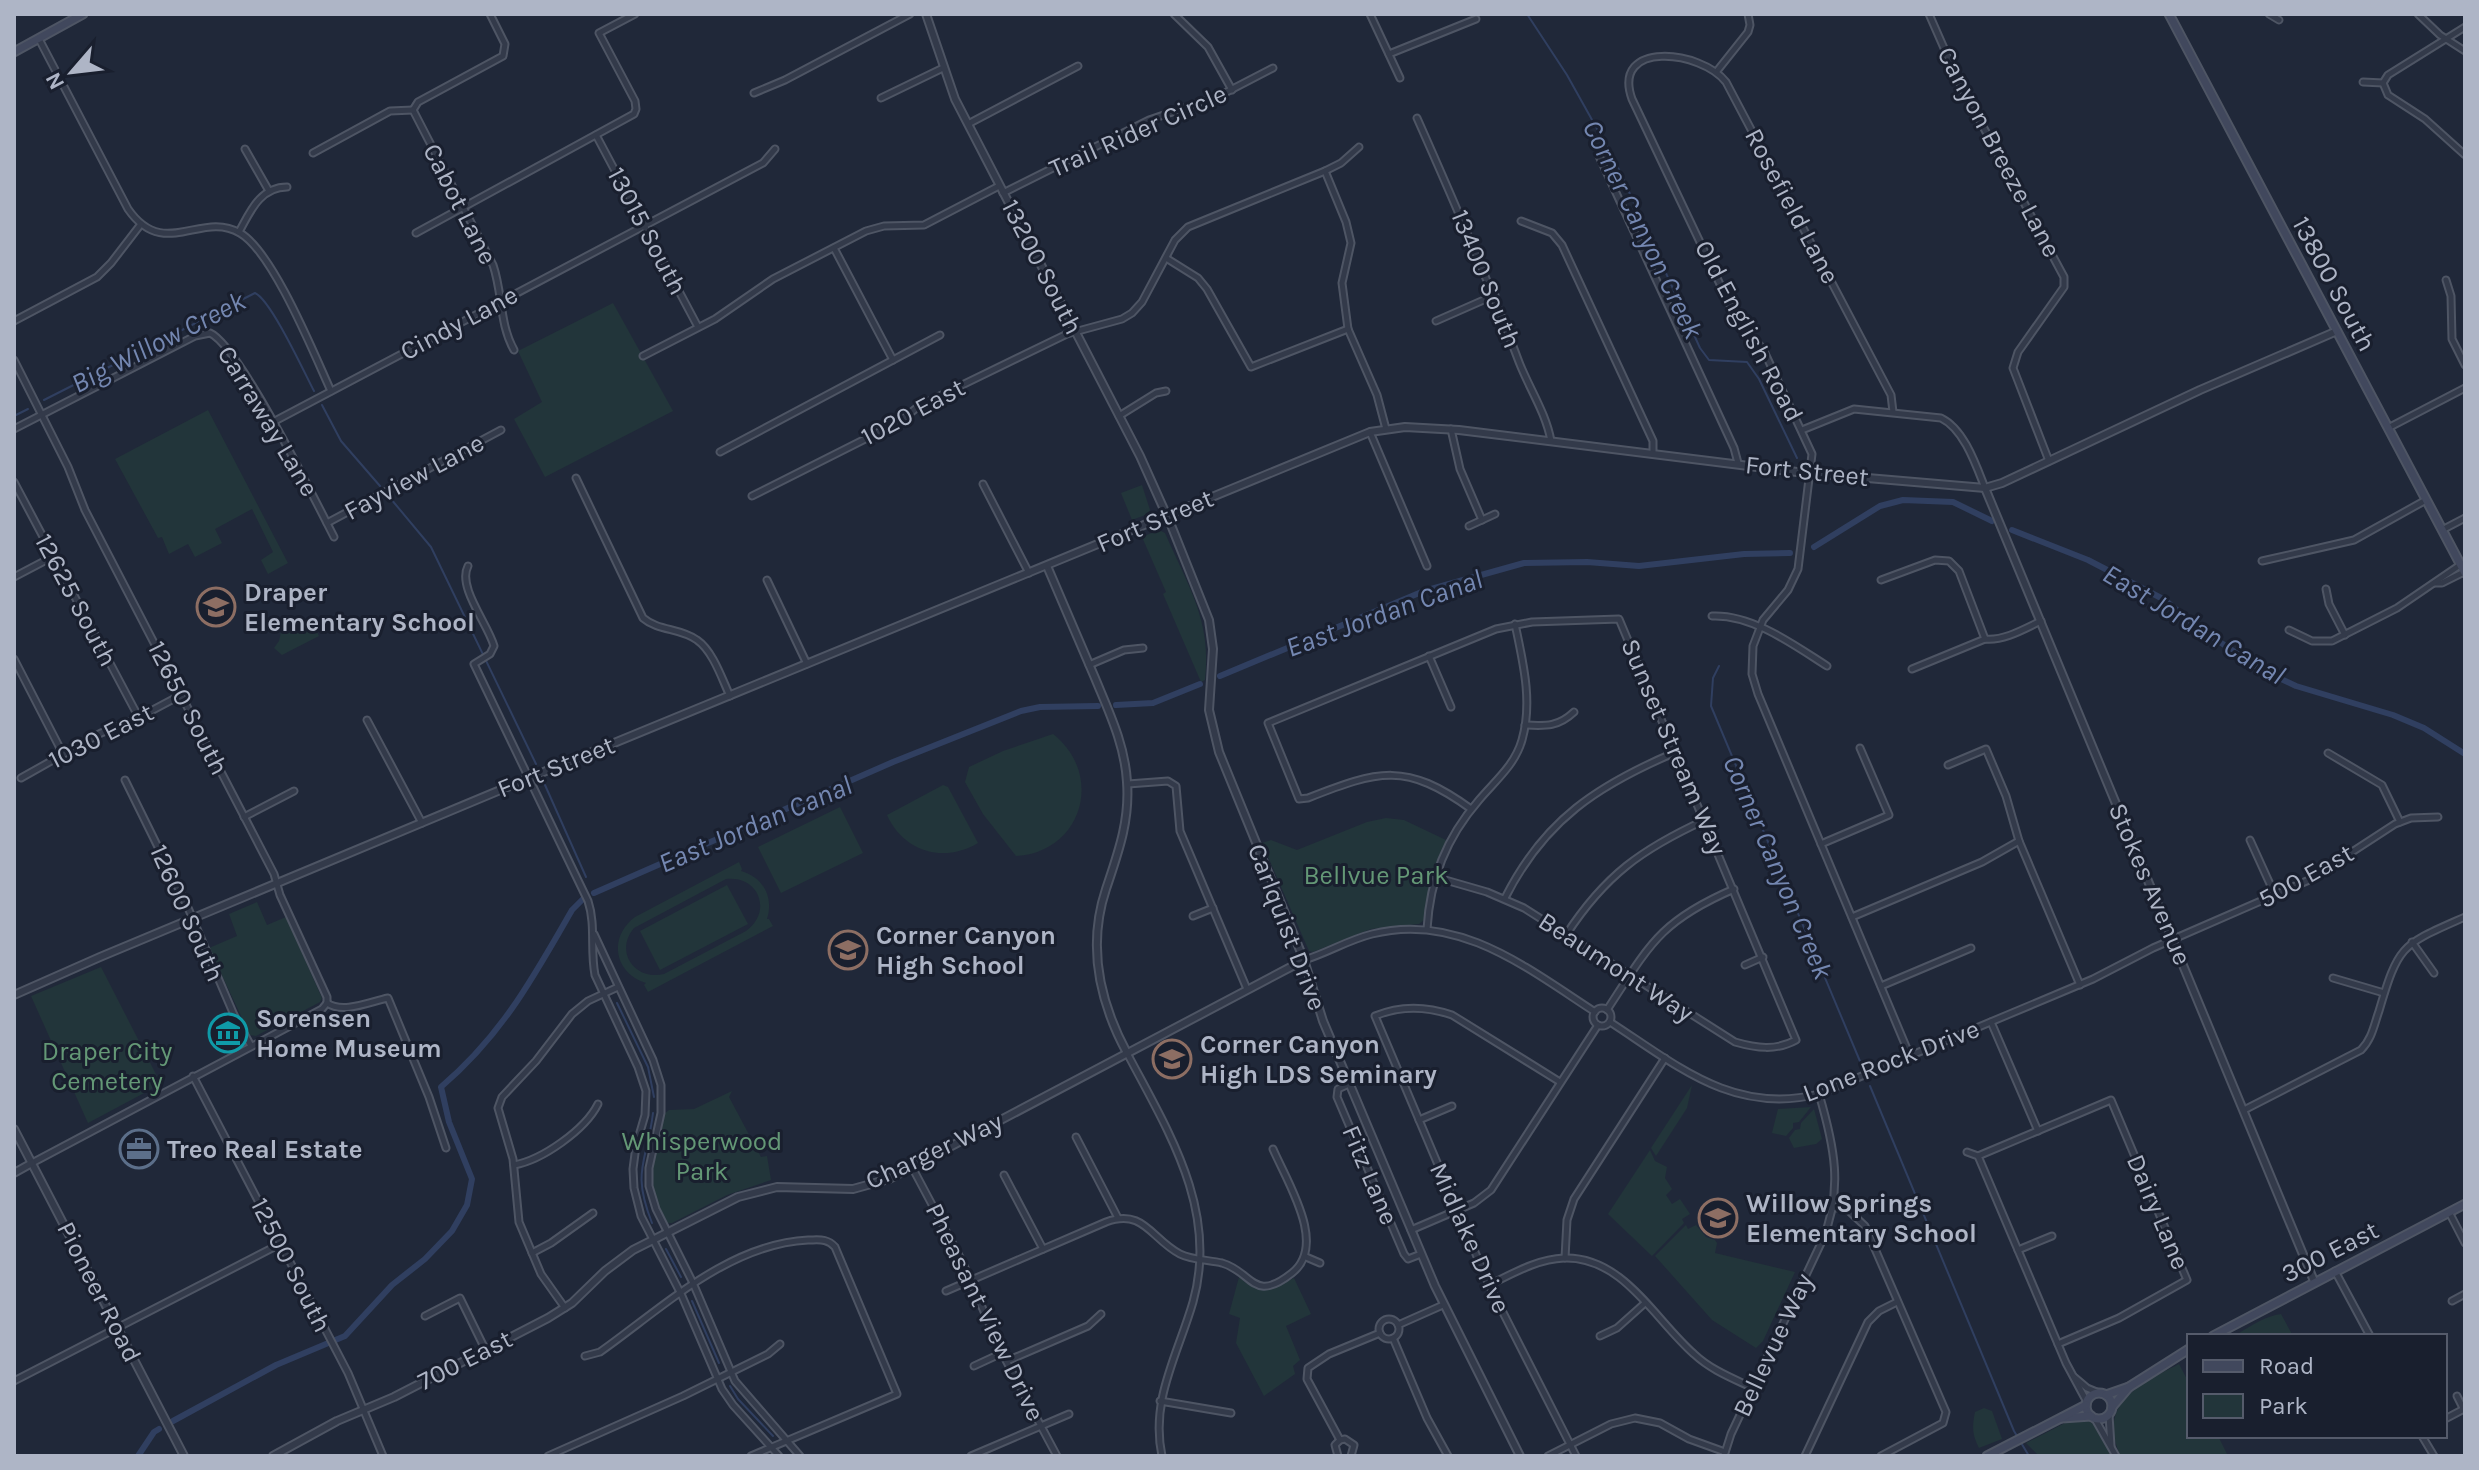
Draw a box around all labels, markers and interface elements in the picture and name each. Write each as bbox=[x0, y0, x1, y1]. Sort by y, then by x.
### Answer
north arrow bbox=[32, 32, 112, 112]
street label: Canyon Breeze Lane bbox=[1930, 42, 2068, 262]
text: N bbox=[40, 68, 70, 94]
street label: Trail Rider Circle bbox=[1044, 78, 1232, 184]
water label: Corner Canyon Creek bbox=[1576, 114, 1711, 345]
street label: Rosefield Lane bbox=[1738, 123, 1846, 289]
street label: Cabot Lane bbox=[416, 138, 504, 270]
street label: 13015 South bbox=[600, 162, 694, 300]
street label: 13200 South bbox=[995, 194, 1089, 340]
street label: 13400 South bbox=[1444, 205, 1528, 353]
street label: 13800 South bbox=[2286, 211, 2382, 357]
street label: Old English Road bbox=[1688, 235, 1810, 427]
street label: Cindy Lane bbox=[395, 279, 523, 367]
water label: Big Willow Creek bbox=[65, 284, 251, 400]
street label: Carraway Lane bbox=[211, 340, 325, 502]
street label: 1020 East bbox=[856, 372, 970, 452]
street label: Fayview Lane bbox=[339, 427, 489, 527]
street label: Fort Street bbox=[1744, 449, 1870, 493]
street label: Fort Street bbox=[1092, 482, 1218, 559]
street label: 12625 South bbox=[28, 528, 124, 672]
water label: East Jordan Canal bbox=[2097, 557, 2291, 691]
water label: East Jordan Canal bbox=[1281, 562, 1487, 664]
place label: Draper Elementary School bbox=[244, 577, 475, 638]
school or university icon: Draper Elementary School bbox=[195, 586, 237, 628]
street label: Sunset Stream Way bbox=[1614, 634, 1734, 860]
street label: 12650 South bbox=[141, 636, 235, 780]
street label: 1030 East bbox=[43, 696, 159, 776]
street label: Fort Street bbox=[493, 729, 619, 805]
water label: Corner Canyon Creek bbox=[1716, 750, 1840, 984]
water label: East Jordan Canal bbox=[653, 768, 857, 880]
street label: Stokes Avenue bbox=[2102, 798, 2198, 970]
street label: 500 East bbox=[2253, 837, 2359, 915]
street label: Carlquist Drive bbox=[1241, 839, 1333, 1015]
street label: 12600 South bbox=[143, 840, 231, 986]
park label: Bellvue Park bbox=[1303, 860, 1449, 891]
street label: Beaumont Way bbox=[1533, 905, 1699, 1029]
place label: Corner Canyon High School bbox=[876, 920, 1056, 981]
school or university icon: Corner Canyon High School bbox=[827, 929, 869, 971]
place label: Sorensen Home Museum bbox=[256, 1003, 442, 1064]
museum icon: Sorensen Home Museum bbox=[207, 1012, 249, 1054]
street label: Lone Rock Drive bbox=[1798, 1013, 1984, 1109]
place label: Corner Canyon High LDS Seminary bbox=[1200, 1029, 1437, 1090]
park label: Draper City Cemetery bbox=[42, 1036, 172, 1097]
school or university icon: Corner Canyon High LDS Seminary bbox=[1151, 1038, 1193, 1080]
street label: Charger Way bbox=[861, 1106, 1007, 1196]
street label: Fitz Lane bbox=[1335, 1121, 1405, 1229]
park label: Whisperwood Park bbox=[622, 1126, 782, 1187]
office icon: Treo Real Estate bbox=[118, 1128, 160, 1170]
place label: Treo Real Estate bbox=[167, 1134, 363, 1165]
street label: Dairy Lane bbox=[2120, 1150, 2196, 1274]
street label: Midlake Drive bbox=[1423, 1158, 1517, 1318]
place label: Willow Springs Elementary School bbox=[1746, 1188, 1977, 1249]
street label: 12500 South bbox=[244, 1193, 338, 1337]
school or university icon: Willow Springs Elementary School bbox=[1697, 1197, 1739, 1239]
street label: Pheasant View Drive bbox=[919, 1198, 1051, 1426]
street label: 300 East bbox=[2276, 1214, 2384, 1290]
street label: Pioneer Road bbox=[50, 1216, 148, 1368]
street label: Bellevue Way bbox=[1726, 1268, 1820, 1422]
street label: 700 East bbox=[413, 1323, 518, 1397]
legend bbox=[2187, 1334, 2447, 1438]
text: Road bbox=[2259, 1352, 2314, 1380]
text: Park bbox=[2259, 1392, 2308, 1420]

